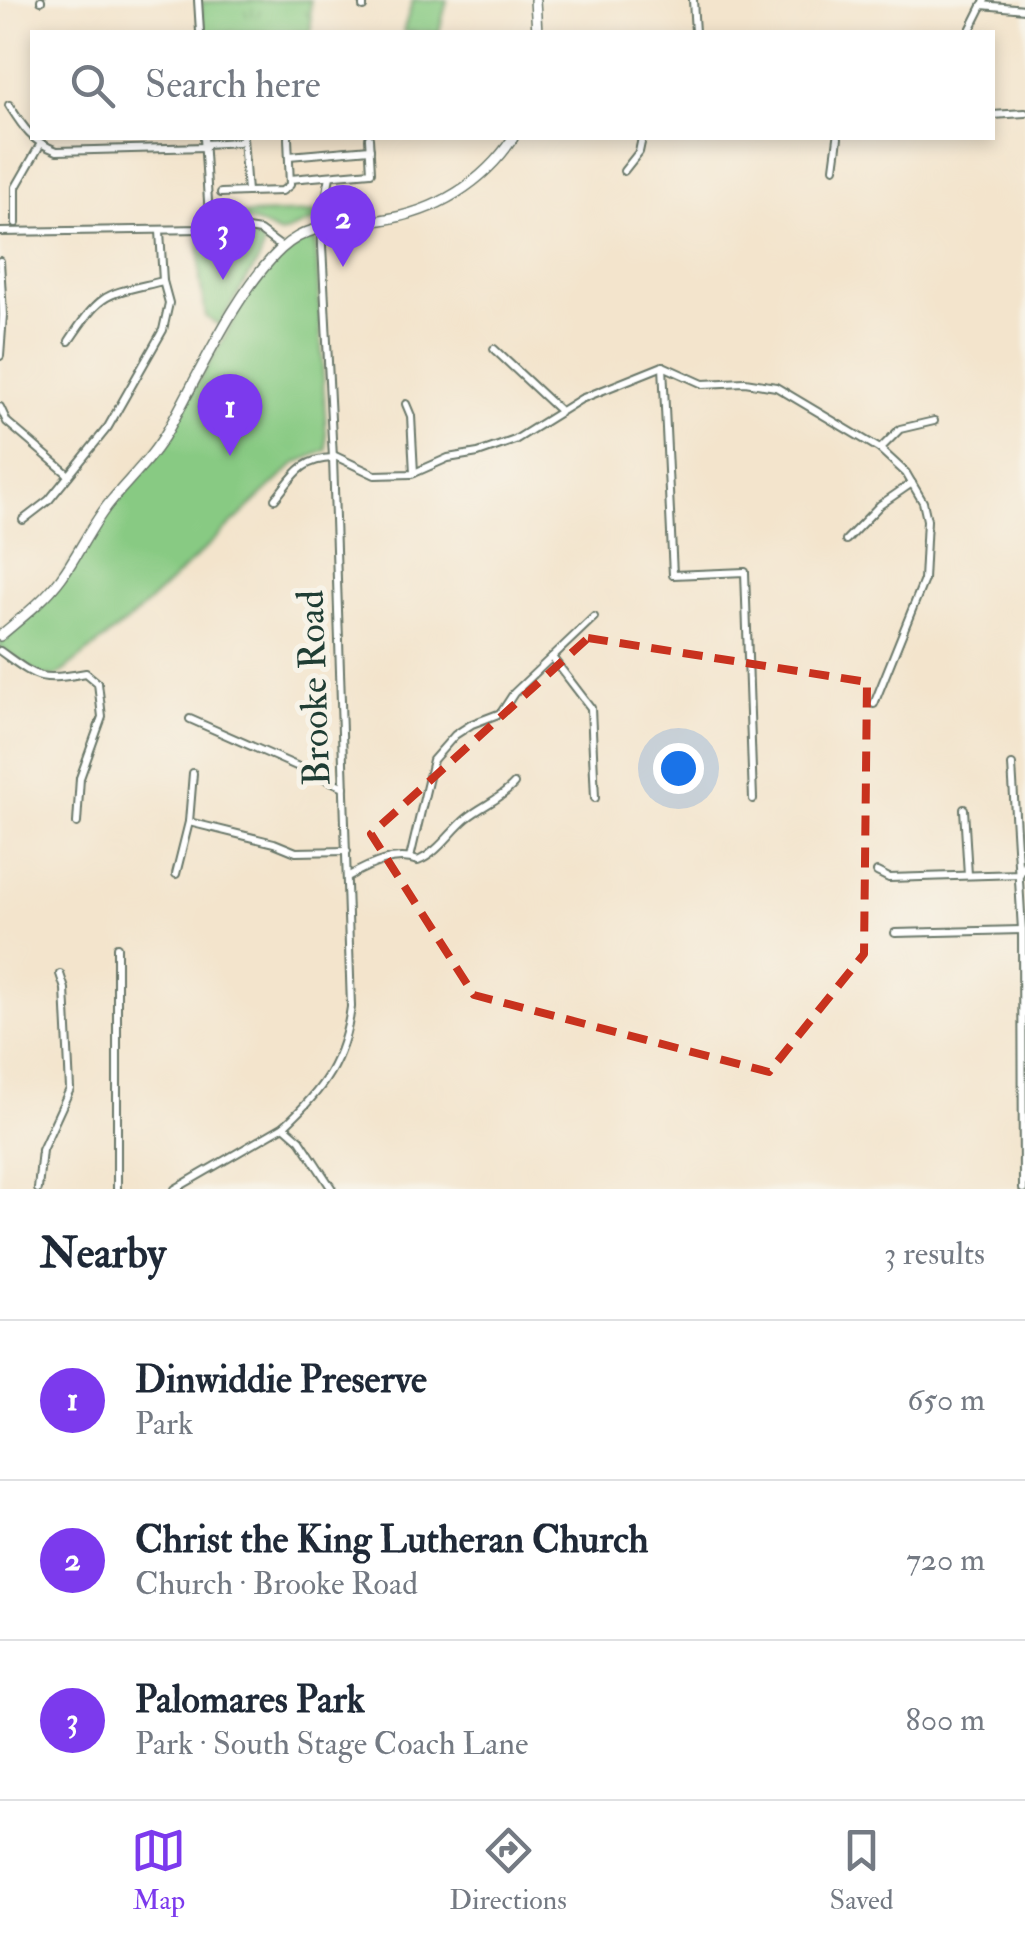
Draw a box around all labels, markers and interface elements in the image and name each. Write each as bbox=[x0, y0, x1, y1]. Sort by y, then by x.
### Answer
search box bbox=[30, 30, 995, 140]
icon: search bbox=[65, 58, 120, 113]
text: Search here bbox=[145, 61, 321, 109]
pin: 2 bbox=[310, 184, 376, 267]
pin: 3 bbox=[190, 198, 256, 280]
pin: 1 bbox=[198, 374, 262, 456]
street label: Brooke Road bbox=[287, 589, 341, 787]
your location bbox=[653, 743, 704, 794]
text: Nearby bbox=[40, 1228, 166, 1280]
text: 3 results bbox=[884, 1234, 985, 1274]
text: Dinwiddie Preserve bbox=[135, 1356, 427, 1404]
text: 1 bbox=[67, 1380, 78, 1420]
text: 650 m bbox=[907, 1380, 985, 1420]
text: Park bbox=[135, 1404, 193, 1444]
text: Christ the King Lutheran Church bbox=[135, 1516, 648, 1564]
text: 2 bbox=[64, 1540, 81, 1580]
text: 720 m bbox=[906, 1540, 985, 1580]
text: Church · Brooke Road bbox=[135, 1564, 418, 1604]
text: Palomares Park bbox=[135, 1676, 365, 1724]
text: 3 bbox=[66, 1700, 79, 1740]
text: 800 m bbox=[906, 1700, 985, 1740]
text: Park · South Stage Coach Lane bbox=[135, 1724, 528, 1764]
tab: Map bbox=[131, 1823, 186, 1918]
tab: Directions bbox=[449, 1823, 567, 1918]
tab: Saved bbox=[830, 1823, 894, 1918]

